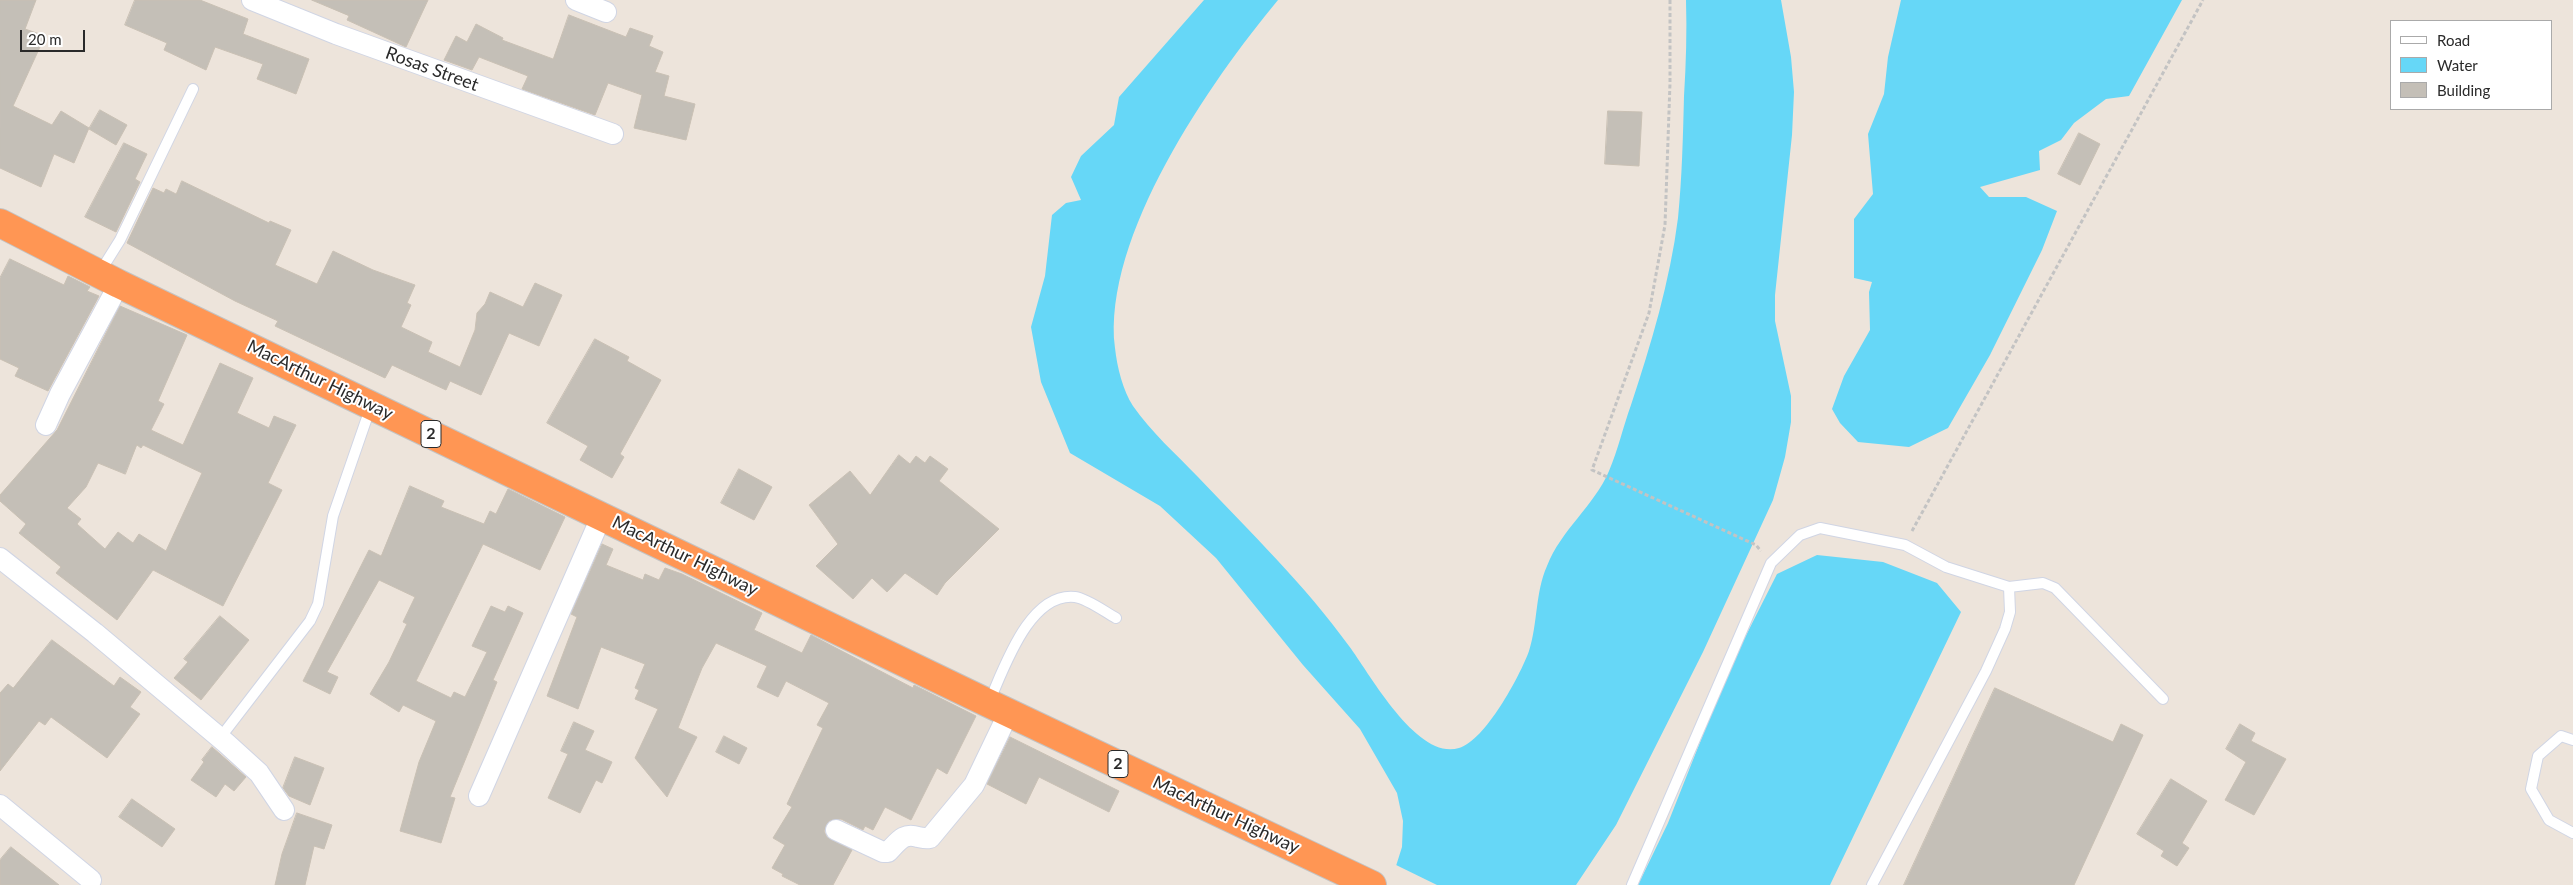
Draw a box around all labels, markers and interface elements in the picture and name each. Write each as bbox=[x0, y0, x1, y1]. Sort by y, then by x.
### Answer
scale bar bbox=[22, 20, 88, 52]
legend bbox=[2390, 20, 2553, 110]
text: 20 m bbox=[28, 30, 62, 48]
text: Road bbox=[2437, 31, 2470, 49]
street label: Rosas Street bbox=[383, 42, 481, 96]
text: Water bbox=[2437, 56, 2478, 74]
text: Building bbox=[2437, 81, 2490, 99]
street label: MacArthur Highway bbox=[243, 335, 397, 425]
road number: 2 bbox=[421, 420, 441, 448]
street label: MacArthur Highway bbox=[608, 511, 762, 601]
road number: 2 bbox=[1108, 751, 1128, 778]
street label: MacArthur Highway bbox=[1149, 771, 1303, 859]

